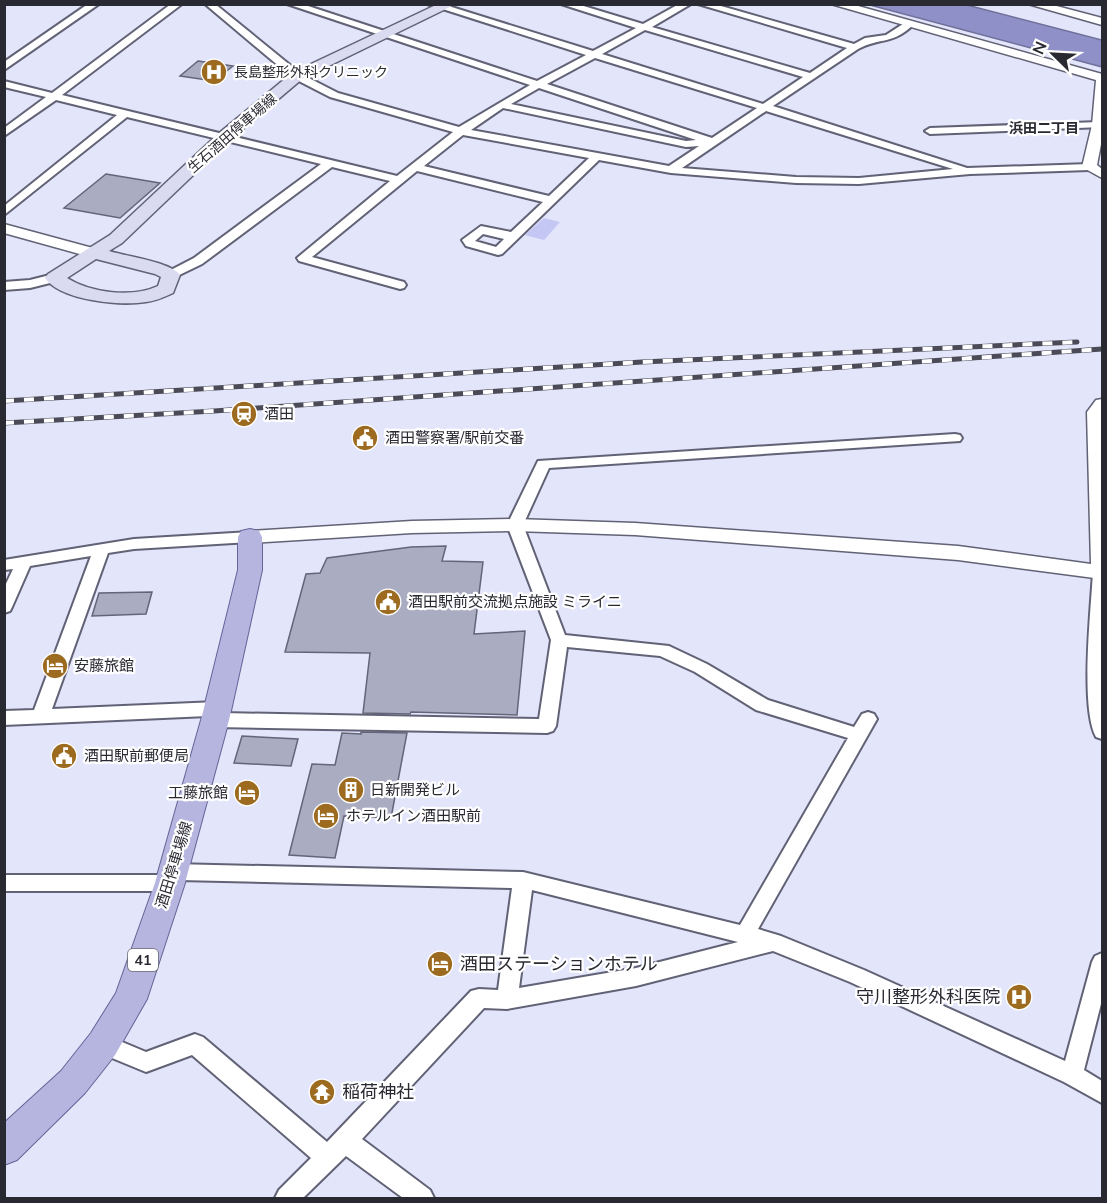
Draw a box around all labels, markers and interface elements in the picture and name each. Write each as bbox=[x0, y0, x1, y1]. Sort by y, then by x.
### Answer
north arrow bbox=[1023, 24, 1083, 84]
text: N bbox=[1028, 38, 1051, 57]
hospital icon: 長島整形外科クリニック bbox=[199, 57, 229, 87]
place label: 長島整形外科クリニック bbox=[234, 63, 388, 81]
street label: 生石酒田停車場線 bbox=[184, 89, 280, 177]
district label: 浜田二丁目 bbox=[1009, 119, 1079, 137]
station icon: 酒田 bbox=[229, 399, 259, 429]
place label: 酒田 bbox=[264, 404, 294, 423]
public building icon: 酒田警察署/駅前交番 bbox=[350, 423, 380, 453]
place label: 酒田警察署/駅前交番 bbox=[385, 428, 524, 447]
public building icon: 酒田駅前交流拠点施設 ミライニ bbox=[373, 587, 403, 617]
place label: 酒田駅前交流拠点施設 ミライニ bbox=[408, 592, 622, 611]
hotel icon: 安藤旅館 bbox=[40, 651, 70, 681]
place label: 安藤旅館 bbox=[74, 656, 134, 675]
public building icon: 酒田駅前郵便局 bbox=[49, 741, 79, 771]
place label: 酒田駅前郵便局 bbox=[84, 746, 189, 765]
building icon: 日新開発ビル bbox=[336, 775, 366, 805]
hotel icon: 工藤旅館 bbox=[232, 778, 262, 808]
place label: 日新開発ビル bbox=[370, 780, 460, 799]
place label: 工藤旅館 bbox=[168, 783, 228, 802]
hotel icon: ホテルイン酒田駅前 bbox=[311, 801, 341, 831]
place label: ホテルイン酒田駅前 bbox=[346, 806, 481, 825]
street label: 酒田停車場線 bbox=[151, 819, 196, 911]
road number: 41 bbox=[128, 949, 158, 971]
hotel icon: 酒田ステーションホテル bbox=[425, 949, 455, 979]
place label: 酒田ステーションホテル bbox=[460, 952, 658, 975]
hospital icon: 守川整形外科医院 bbox=[1004, 982, 1034, 1012]
place label: 守川整形外科医院 bbox=[856, 985, 1000, 1008]
temple icon: 稲荷神社 bbox=[307, 1077, 337, 1107]
place label: 稲荷神社 bbox=[342, 1080, 414, 1103]

